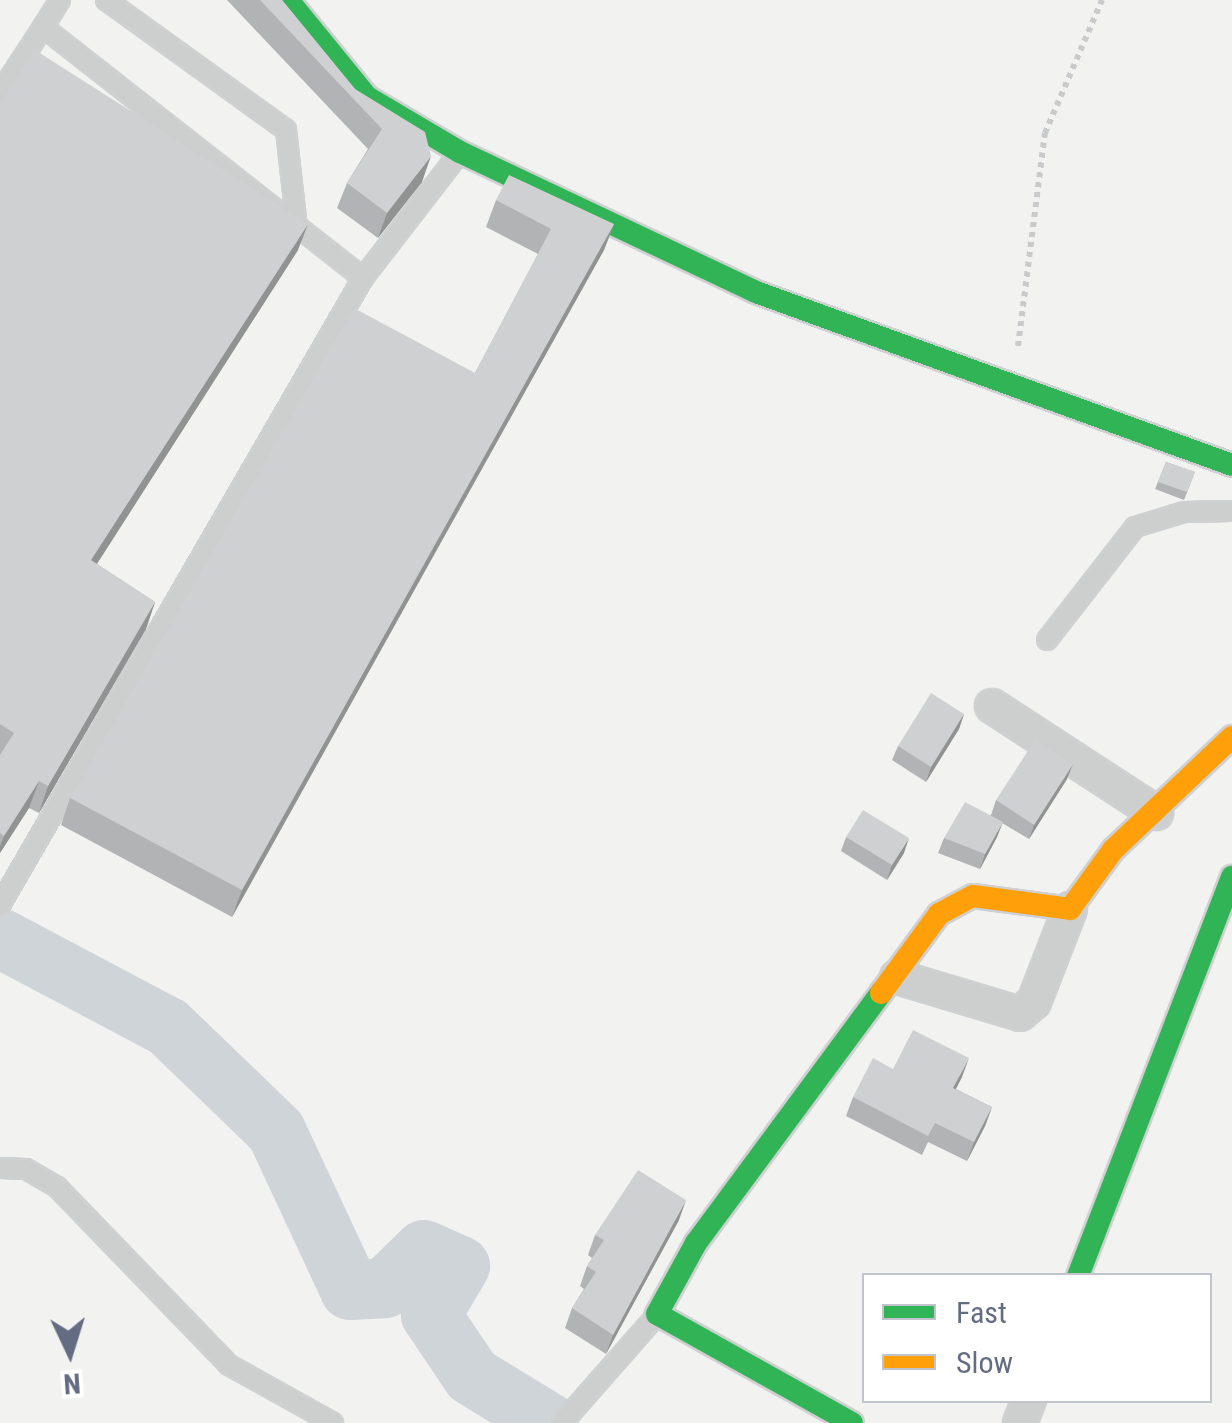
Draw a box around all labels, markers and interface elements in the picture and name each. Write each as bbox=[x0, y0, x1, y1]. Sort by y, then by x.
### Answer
legend bbox=[862, 1273, 1212, 1403]
text: Fast bbox=[956, 1295, 1007, 1330]
north arrow bbox=[20, 1303, 120, 1403]
text: Slow bbox=[956, 1345, 1013, 1380]
text: N bbox=[62, 1366, 82, 1400]

